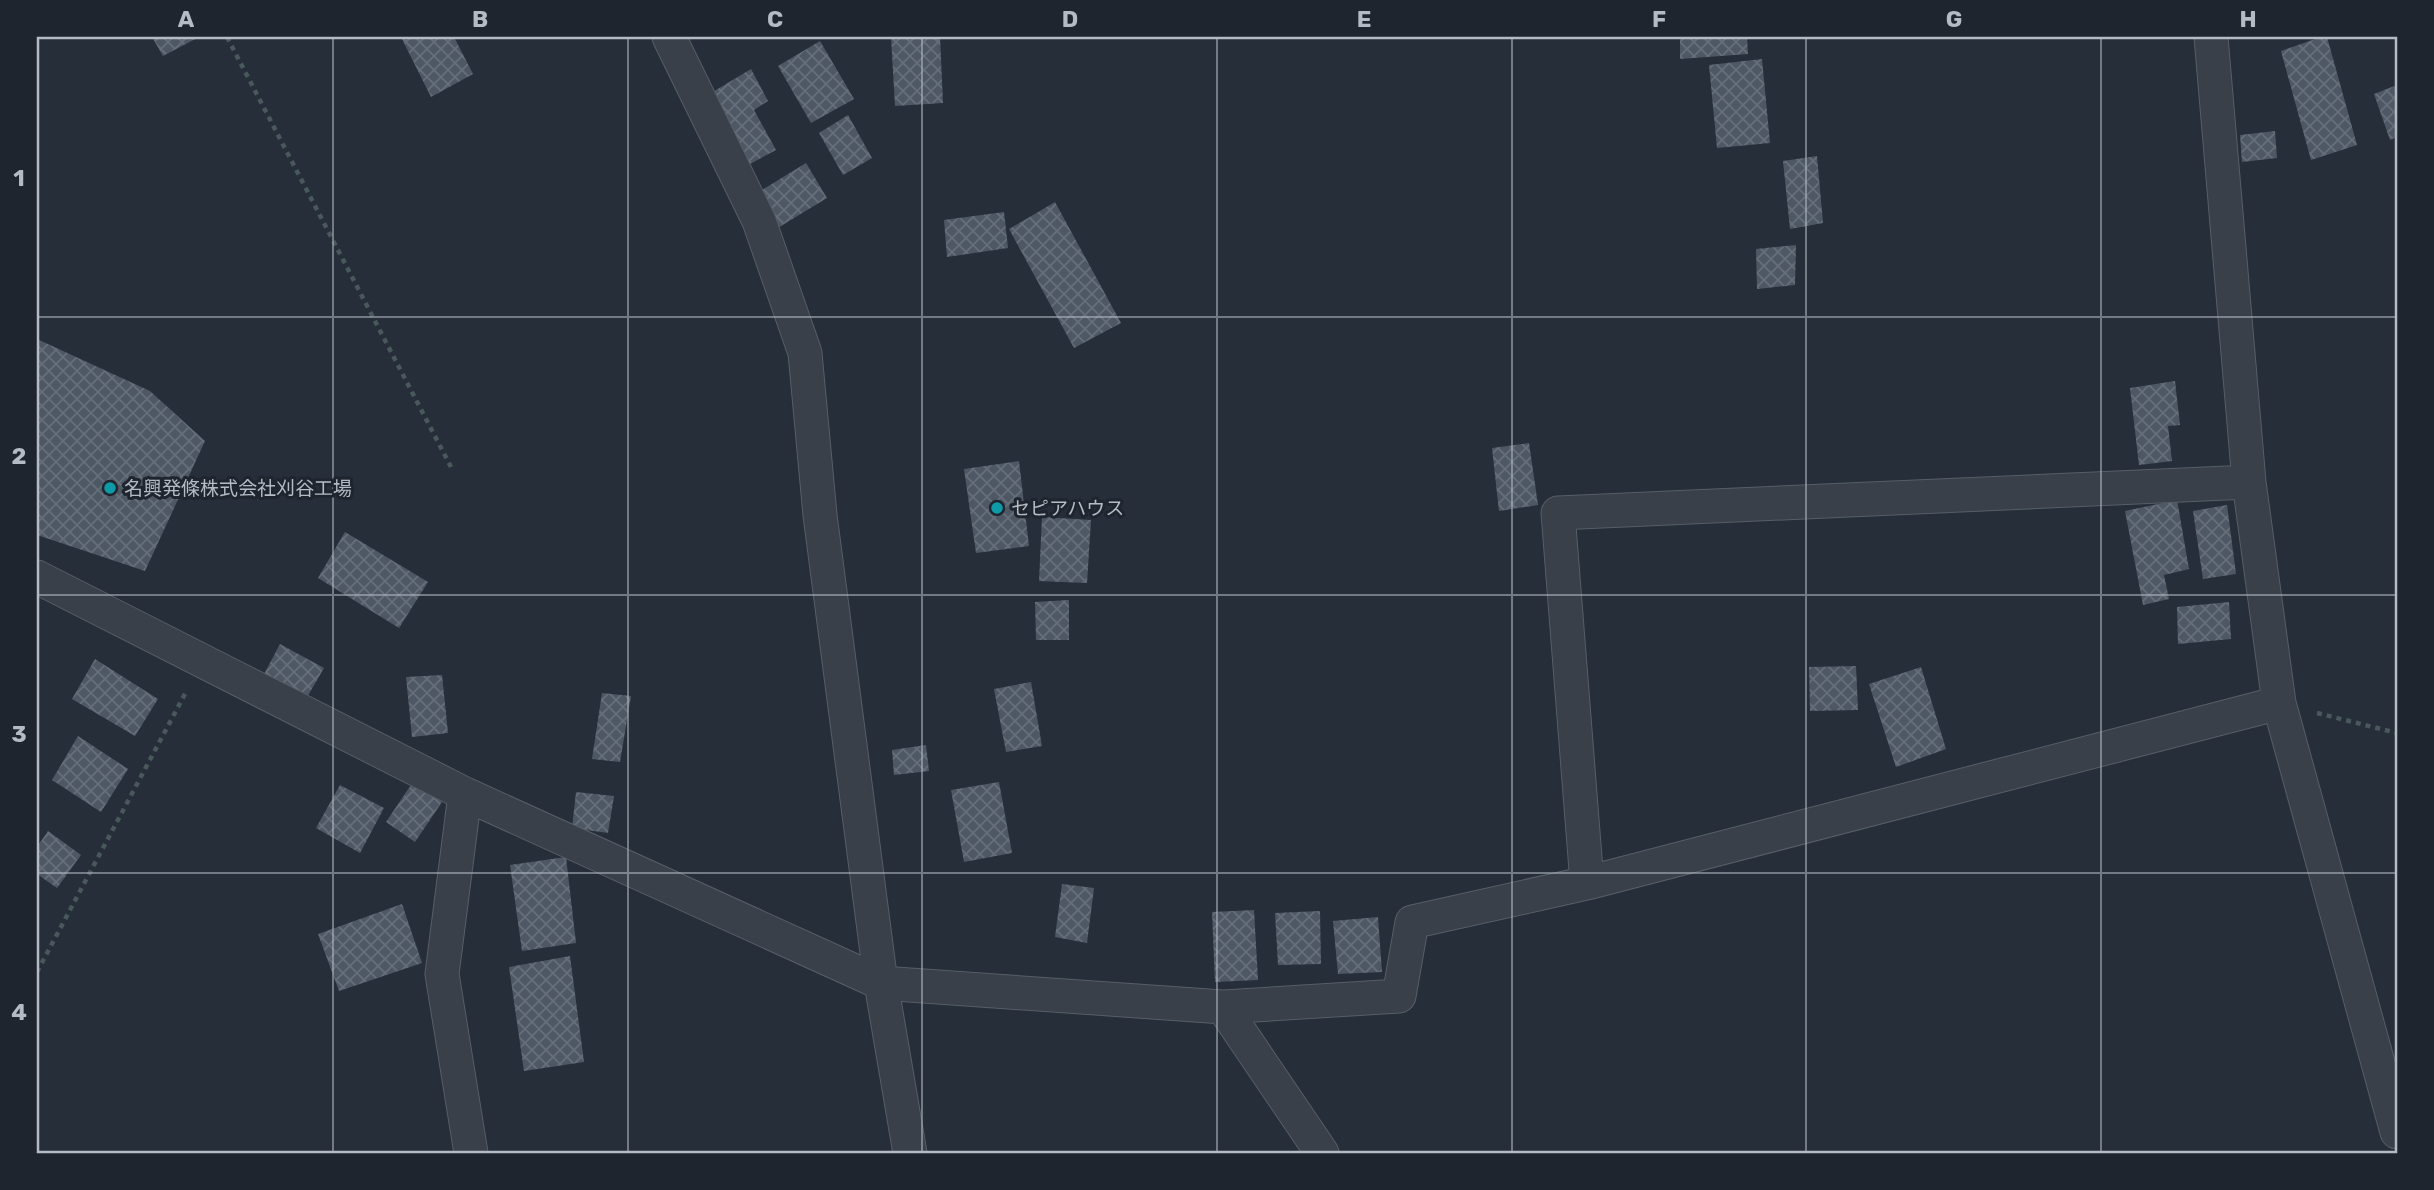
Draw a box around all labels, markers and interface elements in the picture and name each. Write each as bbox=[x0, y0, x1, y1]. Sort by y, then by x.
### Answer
text: A bbox=[178, 5, 195, 33]
text: B bbox=[472, 5, 488, 33]
text: C bbox=[767, 5, 783, 33]
text: D bbox=[1062, 5, 1078, 33]
text: E bbox=[1357, 5, 1371, 33]
text: F bbox=[1652, 5, 1666, 33]
text: G bbox=[1946, 5, 1962, 33]
text: H bbox=[2239, 5, 2257, 33]
text: 1 bbox=[13, 164, 25, 192]
text: 2 bbox=[12, 442, 26, 470]
place label: 名興発條株式会社刈谷工場 bbox=[124, 477, 352, 500]
marker: 名興発條株式会社刈谷工場 bbox=[102, 480, 118, 496]
place label: セピアハウス bbox=[1011, 497, 1124, 520]
marker: セピアハウス bbox=[989, 500, 1005, 516]
text: 3 bbox=[11, 720, 27, 748]
text: 4 bbox=[11, 998, 27, 1026]

